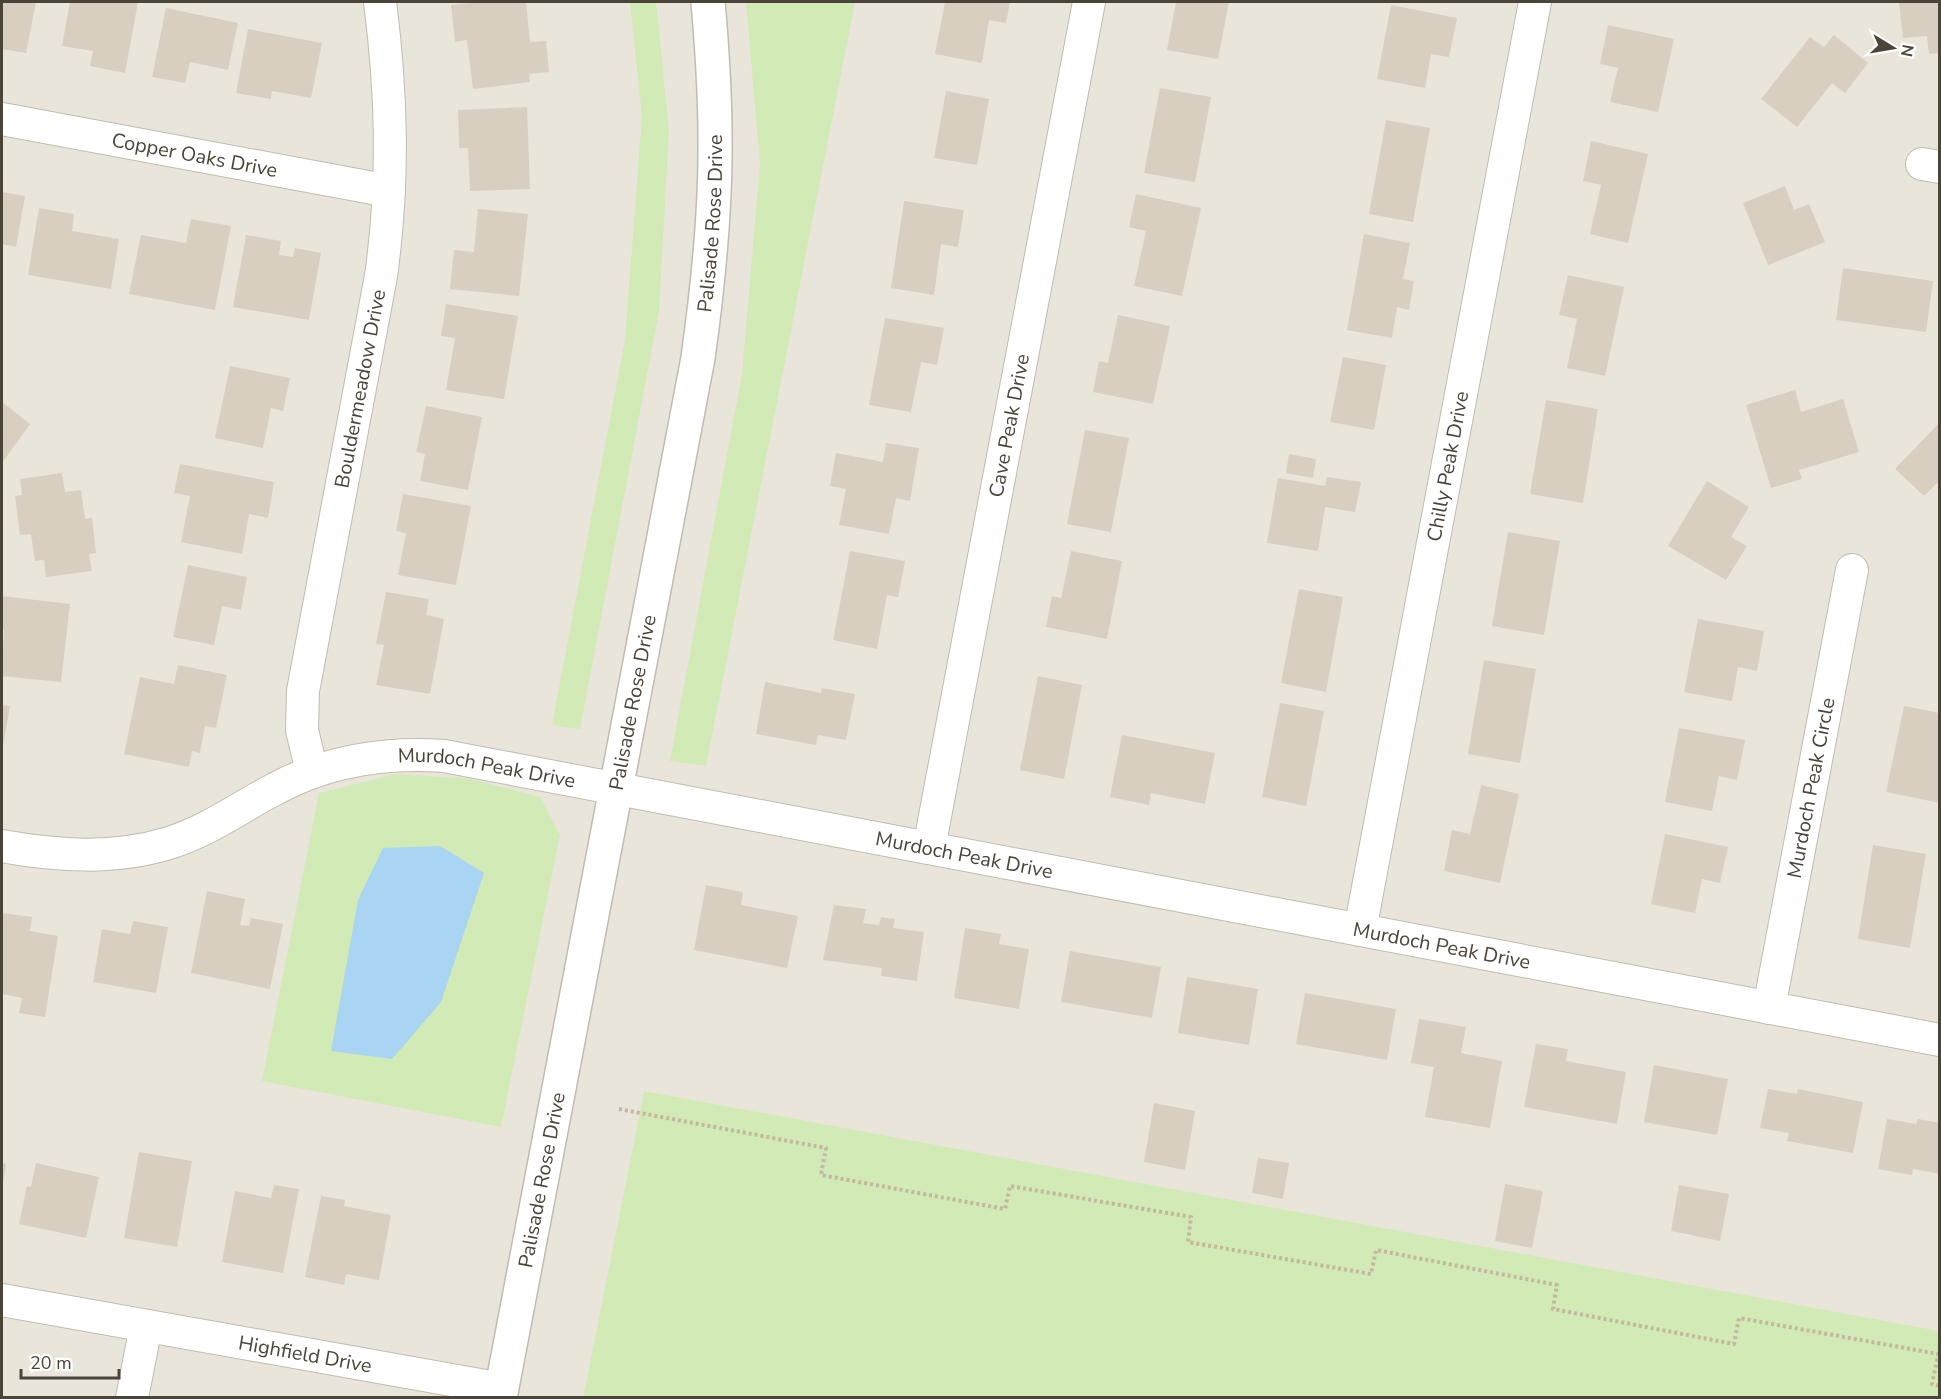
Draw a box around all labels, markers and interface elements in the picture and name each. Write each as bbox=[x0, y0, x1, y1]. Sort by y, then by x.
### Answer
north arrow bbox=[1863, 18, 1923, 78]
text: N bbox=[1895, 43, 1919, 59]
street label: Copper Oaks Drive bbox=[110, 126, 280, 184]
street label: Palisade Rose Drive bbox=[691, 134, 729, 314]
street label: Bouldermeadow Drive bbox=[328, 287, 392, 490]
street label: Cave Peak Drive bbox=[982, 351, 1036, 500]
street label: Chilly Peak Drive bbox=[1420, 389, 1475, 544]
street label: Palisade Rose Drive bbox=[602, 612, 662, 793]
street label: Murdoch Peak Circle bbox=[1780, 695, 1841, 881]
street label: Murdoch Peak Drive bbox=[397, 742, 578, 794]
street label: Murdoch Peak Drive bbox=[873, 825, 1055, 885]
street label: Murdoch Peak Drive bbox=[1351, 915, 1533, 975]
street label: Palisade Rose Drive bbox=[512, 1090, 571, 1270]
street label: Highfield Drive bbox=[236, 1329, 374, 1379]
scale bar bbox=[21, 1342, 118, 1380]
text: 20 m bbox=[30, 1351, 72, 1375]

